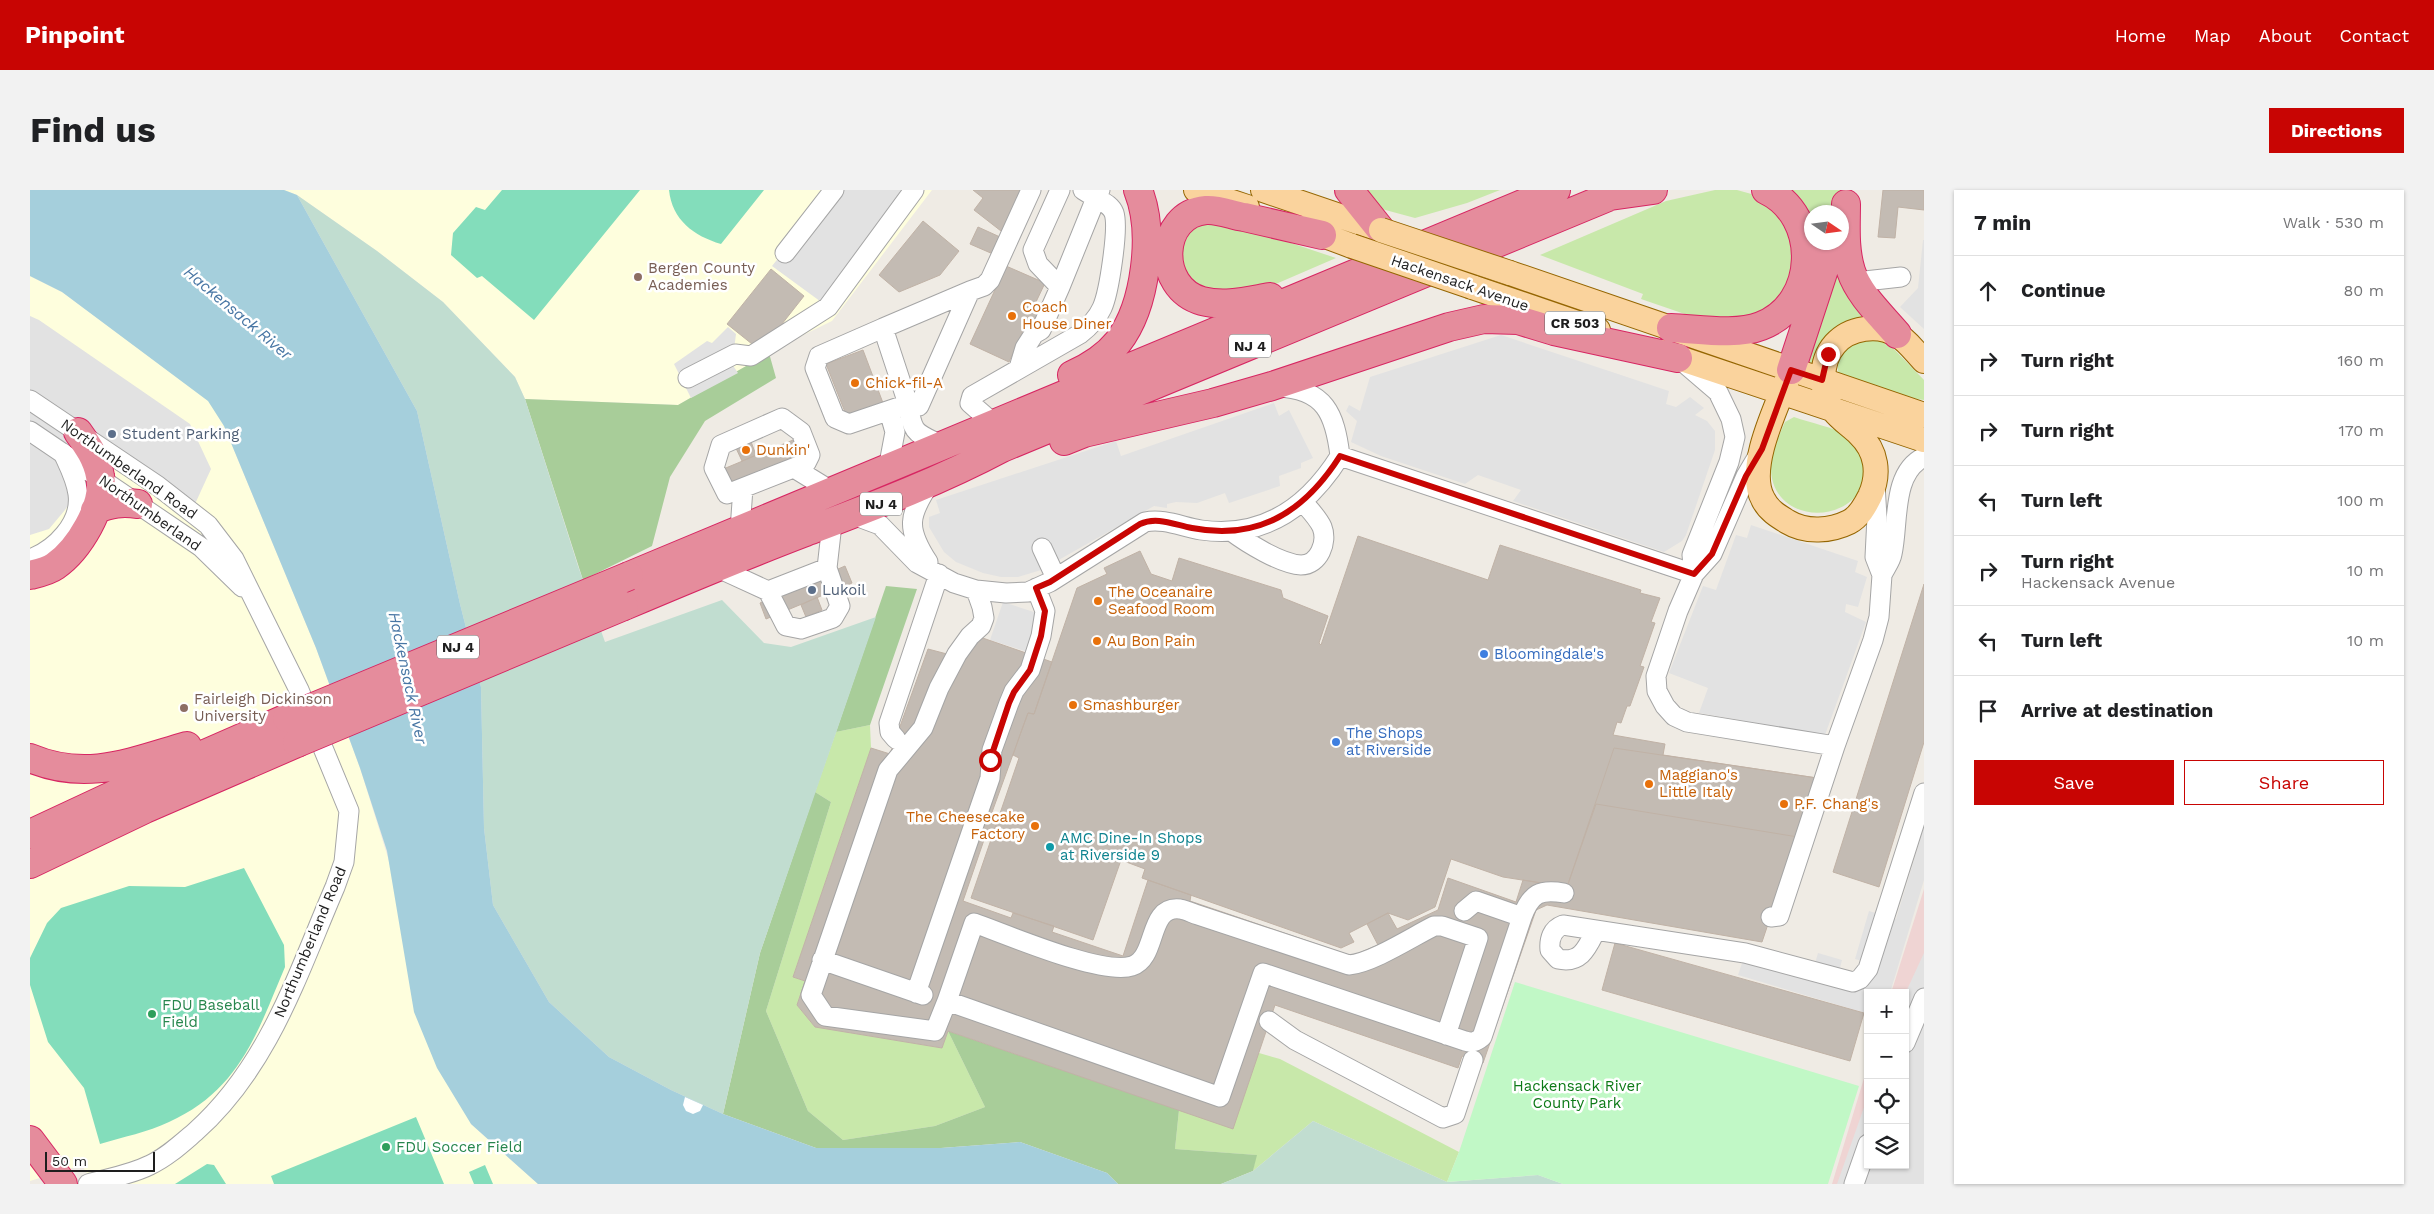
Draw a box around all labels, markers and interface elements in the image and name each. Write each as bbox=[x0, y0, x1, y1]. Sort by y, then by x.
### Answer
text: Pinpoint bbox=[25, 21, 125, 49]
text: Home bbox=[2115, 25, 2166, 46]
text: Map bbox=[2194, 25, 2231, 46]
text: About bbox=[2259, 25, 2311, 46]
text: Contact bbox=[2339, 25, 2409, 46]
button: Directions bbox=[2269, 108, 2404, 153]
text: Find us bbox=[30, 109, 156, 151]
north arrow bbox=[1804, 205, 1849, 250]
text: 7 min bbox=[1974, 210, 2031, 235]
text: Walk · 530 m bbox=[2283, 213, 2384, 232]
street label: Hackensack Avenue bbox=[1389, 251, 1531, 315]
place label: Bergen County Academies bbox=[648, 259, 755, 294]
water label: Hackensack River bbox=[180, 262, 296, 364]
marker: Bergen County Academies bbox=[632, 271, 644, 283]
icon: ahead bbox=[1974, 277, 2002, 305]
text: Continue bbox=[2021, 279, 2105, 302]
text: 80 m bbox=[2343, 281, 2384, 300]
place label: Coach House Diner bbox=[1022, 298, 1112, 333]
marker: Coach House Diner bbox=[1006, 310, 1018, 322]
road number: CR 503 bbox=[1545, 312, 1605, 334]
road number: NJ 4 bbox=[1229, 334, 1271, 358]
route end bbox=[1817, 343, 1840, 366]
icon: right bbox=[1974, 347, 2002, 375]
text: Turn right bbox=[2021, 349, 2114, 372]
text: 160 m bbox=[2337, 351, 2384, 370]
place label: Chick-fil-A bbox=[865, 374, 943, 392]
marker: Chick-fil-A bbox=[849, 377, 861, 389]
street label: Northumberland Road bbox=[57, 415, 201, 523]
icon: right bbox=[1974, 417, 2002, 445]
text: Turn right bbox=[2021, 419, 2114, 442]
text: 170 m bbox=[2338, 421, 2384, 440]
place label: Student Parking bbox=[122, 425, 239, 443]
marker: Student Parking bbox=[106, 428, 118, 440]
place label: Dunkin' bbox=[756, 441, 810, 459]
marker: Dunkin' bbox=[740, 444, 752, 456]
street label: Northumberland bbox=[95, 471, 205, 555]
icon: left bbox=[1974, 487, 2002, 515]
text: Turn left bbox=[2021, 489, 2102, 512]
text: 100 m bbox=[2337, 491, 2384, 510]
road number: NJ 4 bbox=[860, 492, 902, 516]
text: Turn right bbox=[2021, 550, 2114, 573]
icon: right bbox=[1974, 557, 2002, 585]
text: 10 m bbox=[2347, 561, 2384, 580]
text: Hackensack Avenue bbox=[2021, 573, 2175, 592]
place label: Lukoil bbox=[822, 581, 866, 599]
place label: The Oceanaire Seafood Room bbox=[1108, 583, 1215, 618]
marker: Lukoil bbox=[806, 584, 818, 596]
marker: The Oceanaire Seafood Room bbox=[1092, 595, 1104, 607]
water label: Hackensack River bbox=[385, 610, 431, 747]
icon: left bbox=[1974, 627, 2002, 655]
text: Turn left bbox=[2021, 629, 2102, 652]
text: 10 m bbox=[2347, 631, 2384, 650]
place label: Au Bon Pain bbox=[1107, 632, 1195, 650]
marker: Au Bon Pain bbox=[1091, 635, 1103, 647]
road number: NJ 4 bbox=[437, 636, 479, 658]
place label: Bloomingdale's bbox=[1494, 645, 1604, 663]
marker: Bloomingdale's bbox=[1478, 648, 1490, 660]
place label: Fairleigh Dickinson University bbox=[194, 690, 332, 725]
place label: Smashburger bbox=[1083, 696, 1180, 714]
icon: arrive bbox=[1974, 697, 2002, 725]
marker: Smashburger bbox=[1067, 699, 1079, 711]
text: Arrive at destination bbox=[2021, 699, 2213, 722]
marker: Fairleigh Dickinson University bbox=[178, 702, 190, 714]
place label: The Shops at Riverside bbox=[1346, 724, 1432, 759]
marker: The Shops at Riverside bbox=[1330, 736, 1342, 748]
route start bbox=[979, 749, 1002, 772]
button: Save bbox=[1974, 760, 2174, 805]
button: Share bbox=[2184, 760, 2384, 805]
place label: Maggiano's Little Italy bbox=[1659, 766, 1738, 801]
marker: Maggiano's Little Italy bbox=[1643, 778, 1655, 790]
place label: P.F. Chang's bbox=[1794, 795, 1879, 813]
marker: P.F. Chang's bbox=[1778, 798, 1790, 810]
place label: The Cheesecake Factory bbox=[906, 808, 1025, 843]
marker: The Cheesecake Factory bbox=[1029, 820, 1041, 832]
place label: AMC Dine-In Shops at Riverside 9 bbox=[1060, 829, 1203, 864]
marker: AMC Dine-In Shops at Riverside 9 bbox=[1044, 841, 1056, 853]
street label: Northumberland Road bbox=[270, 864, 350, 1020]
map controls bbox=[1864, 989, 1909, 1169]
button: + bbox=[1864, 989, 1909, 1034]
place label: FDU Baseball Field bbox=[162, 996, 260, 1031]
marker: FDU Baseball Field bbox=[146, 1008, 158, 1020]
button: − bbox=[1864, 1034, 1909, 1079]
park label: Hackensack River County Park bbox=[1513, 1077, 1641, 1112]
button: locate bbox=[1864, 1079, 1909, 1124]
button: layers bbox=[1864, 1124, 1909, 1169]
place label: FDU Soccer Field bbox=[396, 1138, 522, 1156]
marker: FDU Soccer Field bbox=[380, 1141, 392, 1153]
scale bar bbox=[45, 1149, 155, 1172]
text: 50 m bbox=[52, 1153, 87, 1169]

